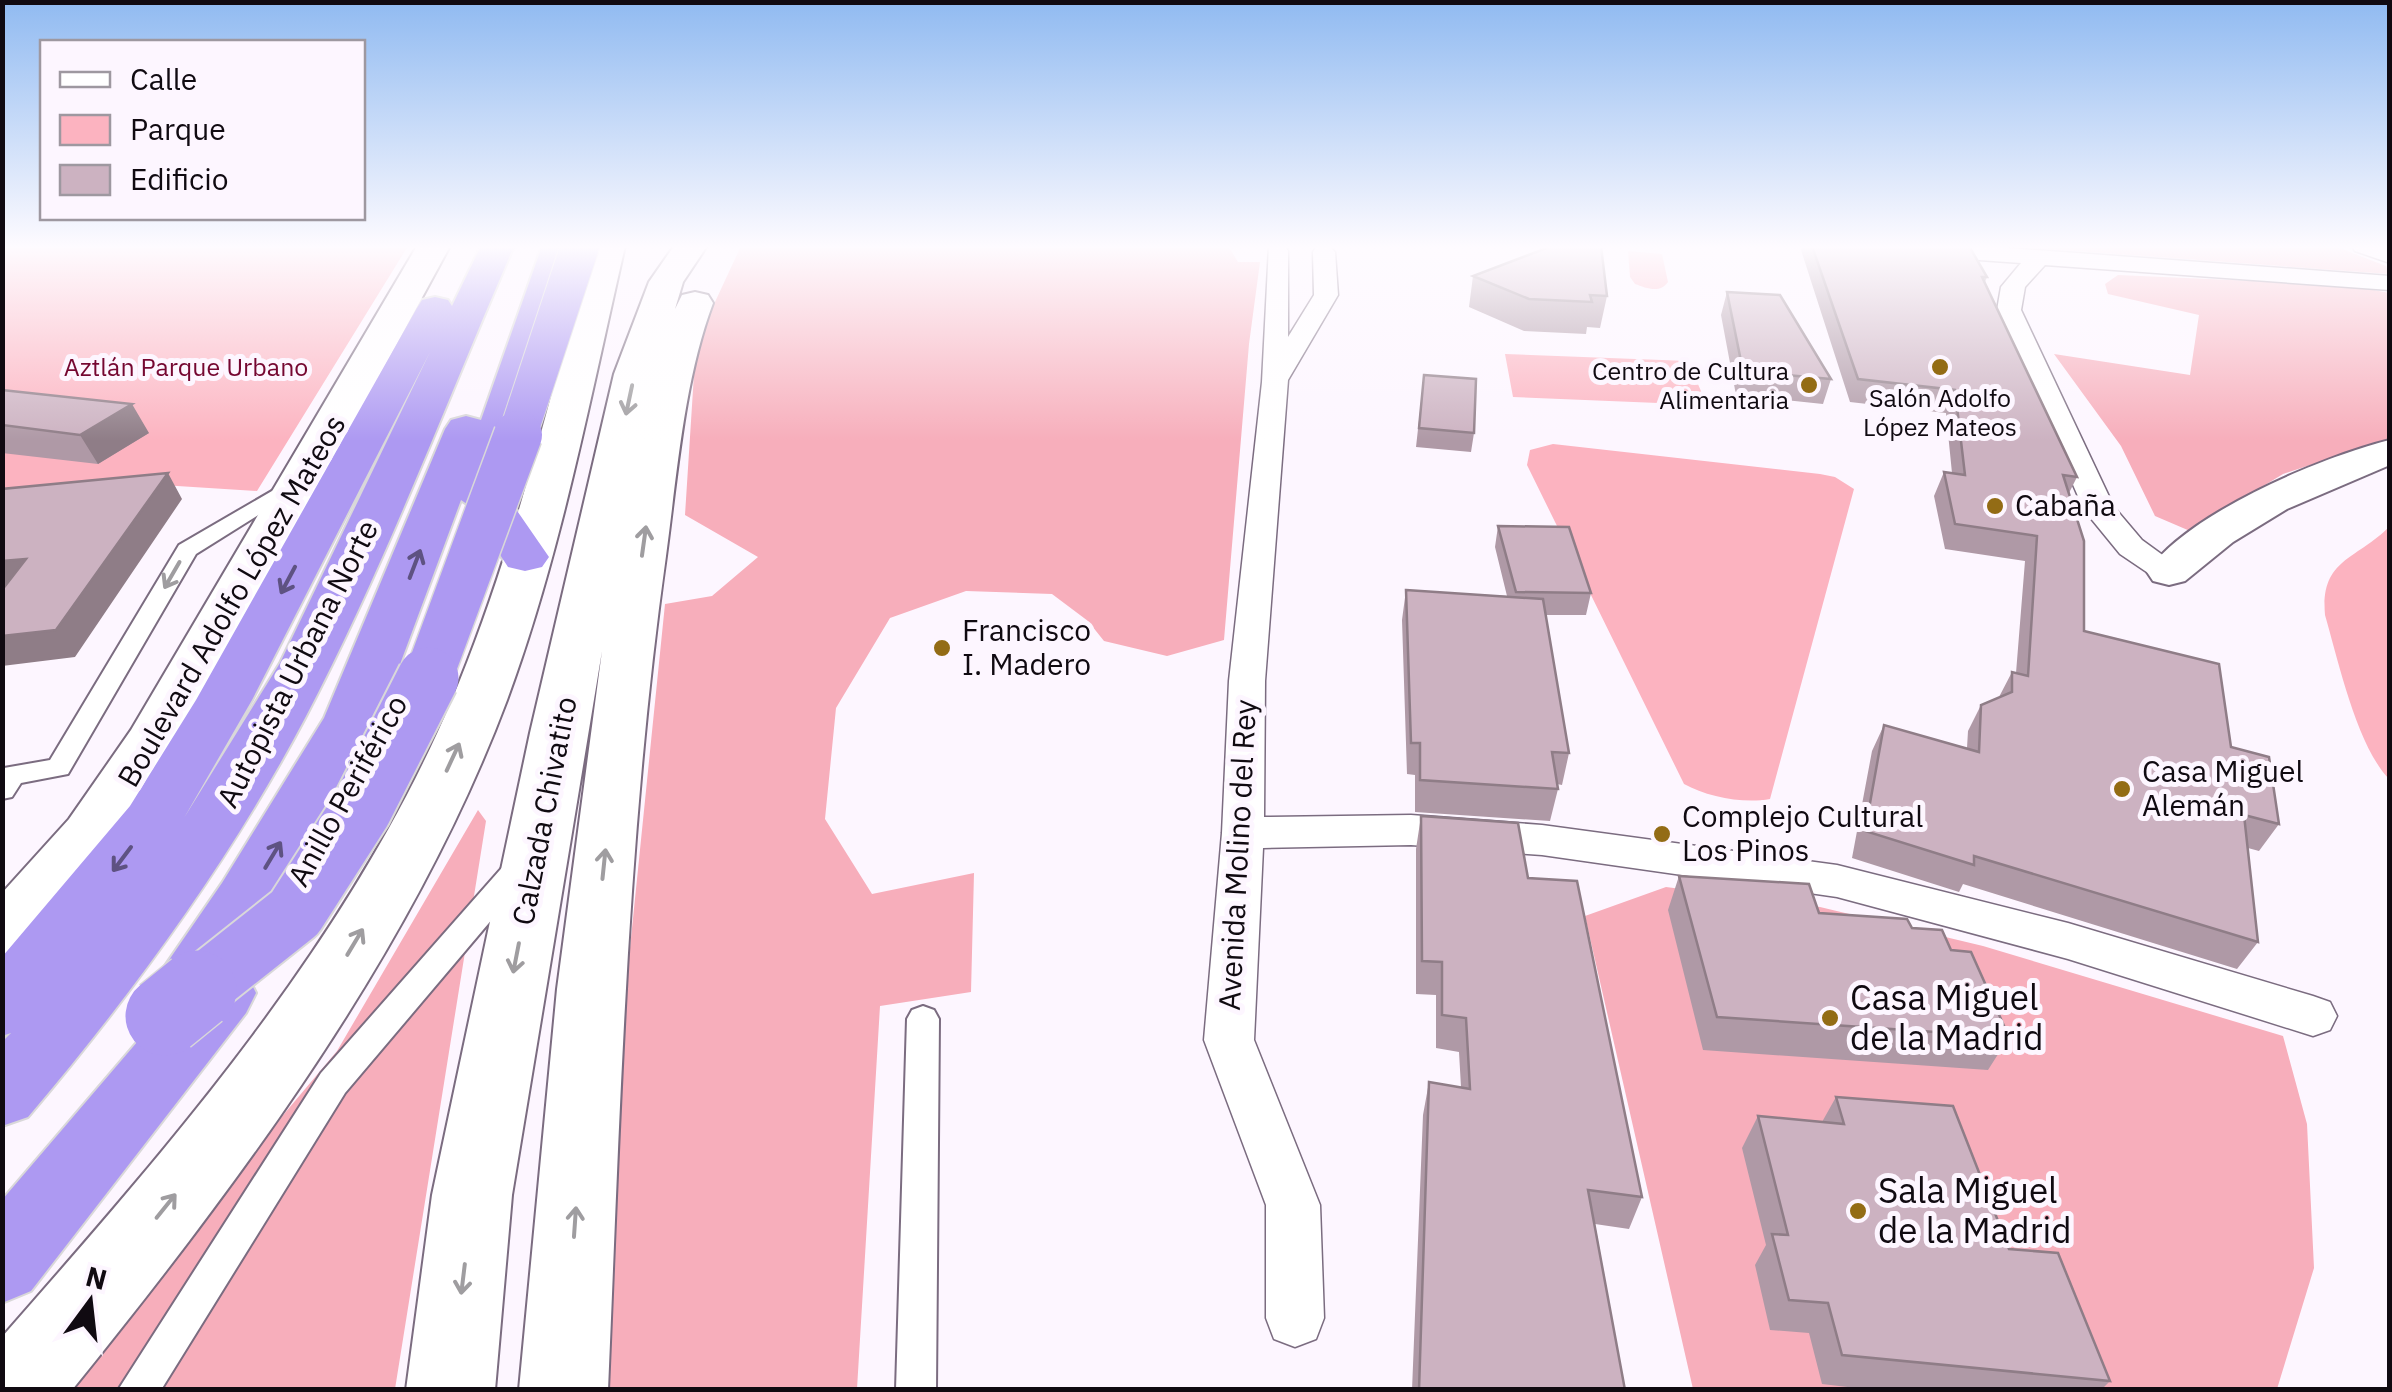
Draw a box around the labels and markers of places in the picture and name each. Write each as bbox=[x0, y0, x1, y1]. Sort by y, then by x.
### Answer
place label: Centro de Cultura Alimentaria bbox=[1592, 354, 1789, 416]
marker: Salón Adolfo López Mateos bbox=[1929, 356, 1951, 378]
marker: Centro de Cultura Alimentaria bbox=[1798, 374, 1820, 396]
place label: Salón Adolfo López Mateos bbox=[1863, 381, 2017, 443]
place label: Cabaña bbox=[2015, 485, 2116, 524]
marker: Cabaña bbox=[1984, 495, 2006, 517]
place label: Francisco I. Madero bbox=[962, 610, 1091, 683]
marker: Francisco I. Madero bbox=[931, 637, 953, 659]
place label: Casa Miguel Alemán bbox=[2142, 751, 2304, 824]
marker: Casa Miguel Alemán bbox=[2111, 778, 2133, 800]
place label: Complejo Cultural Los Pinos bbox=[1682, 796, 1923, 869]
marker: Complejo Cultural Los Pinos bbox=[1651, 823, 1673, 845]
place label: Casa Miguel de la Madrid bbox=[1850, 974, 2044, 1060]
marker: Casa Miguel de la Madrid bbox=[1819, 1007, 1841, 1029]
place label: Sala Miguel de la Madrid bbox=[1878, 1167, 2072, 1253]
marker: Sala Miguel de la Madrid bbox=[1847, 1200, 1869, 1222]

